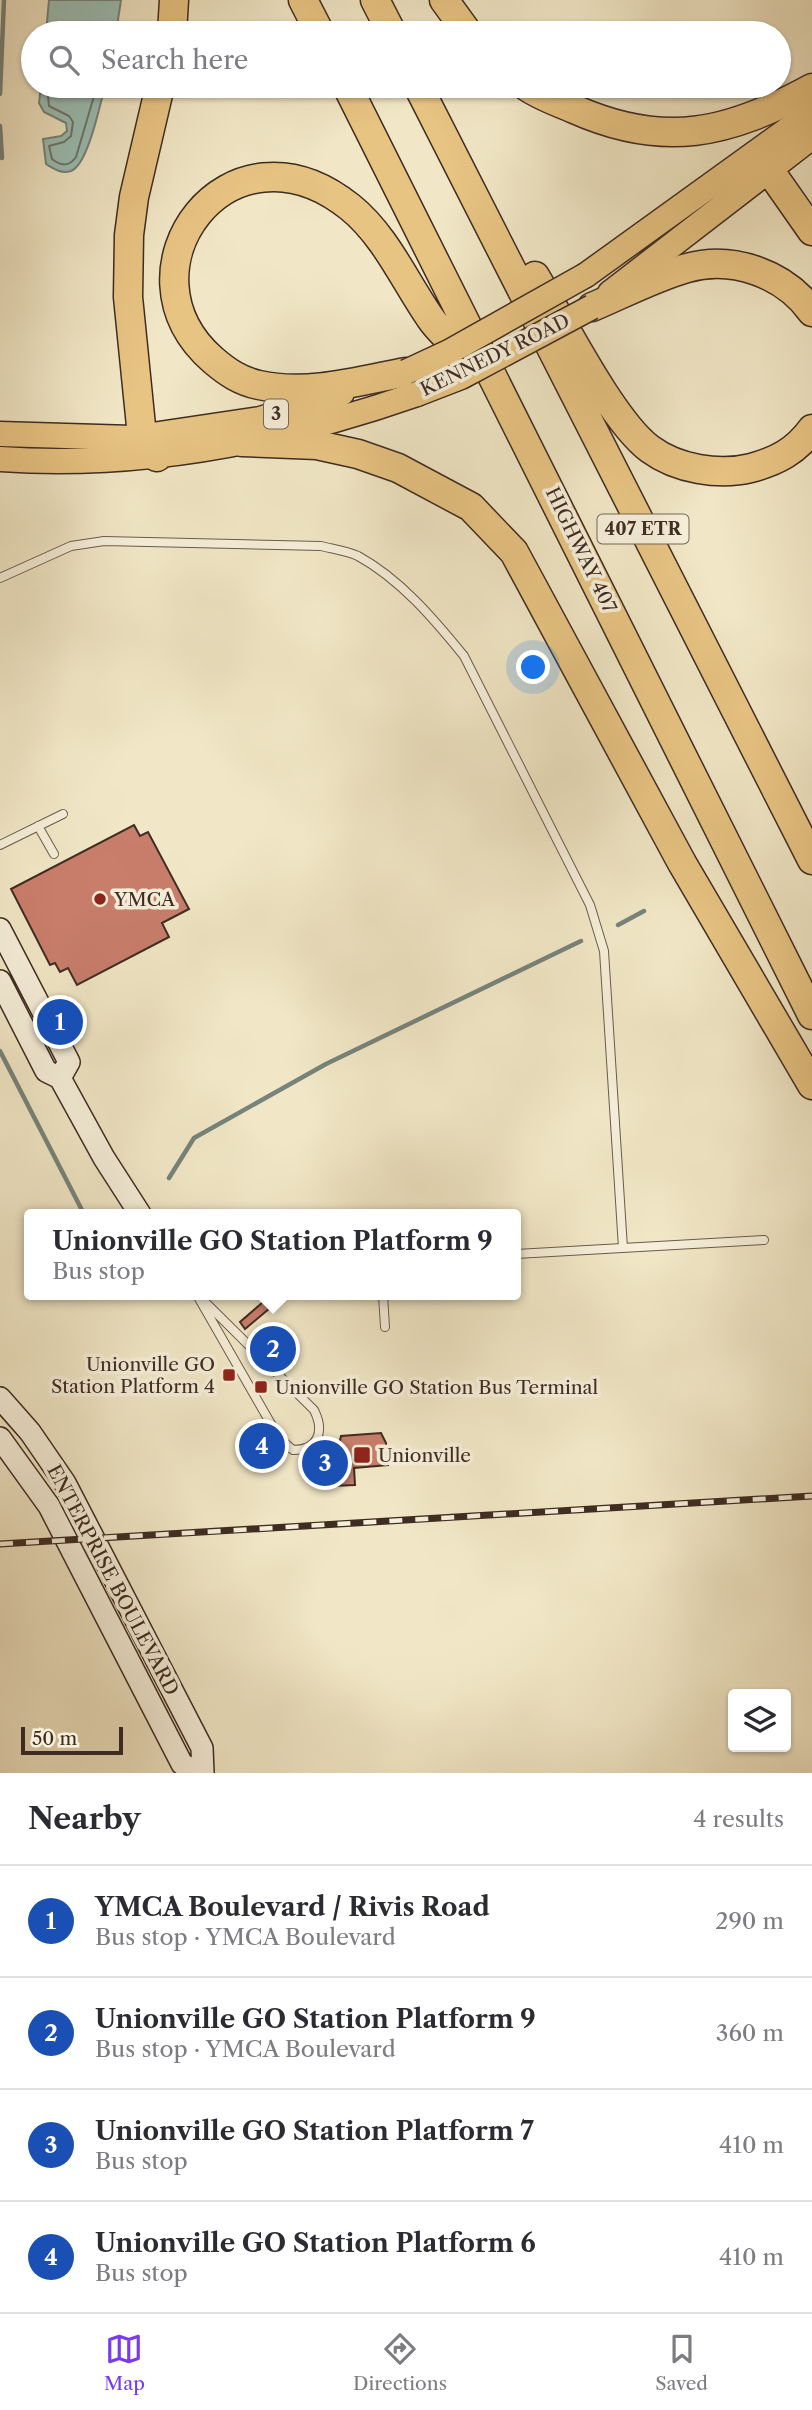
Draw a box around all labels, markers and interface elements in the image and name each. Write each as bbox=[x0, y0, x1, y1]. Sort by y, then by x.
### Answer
search box bbox=[21, 21, 791, 98]
icon: search bbox=[45, 41, 83, 79]
text: Search here bbox=[101, 44, 248, 76]
street label: KENNEDY ROAD bbox=[417, 309, 573, 401]
road number: 3 bbox=[264, 400, 288, 428]
street label: HIGHWAY 407 bbox=[541, 483, 622, 617]
road number: 407 ETR bbox=[598, 514, 688, 544]
your location bbox=[516, 650, 550, 684]
place label: YMCA bbox=[113, 888, 176, 911]
marker: YMCA bbox=[92, 891, 108, 907]
pin: 1 bbox=[37, 996, 83, 1048]
popup bbox=[24, 1209, 521, 1300]
text: Unionville GO Station Platform 9 bbox=[52, 1225, 493, 1257]
text: Bus stop bbox=[52, 1257, 145, 1285]
pin: 2 bbox=[250, 1323, 296, 1375]
place label: Unionville GO Station Platform 4 bbox=[51, 1353, 215, 1398]
marker: Unionville GO Station Platform 4 bbox=[221, 1367, 237, 1383]
place label: Unionville GO Station Bus Terminal bbox=[275, 1376, 599, 1399]
marker: Unionville GO Station Bus Terminal bbox=[253, 1379, 269, 1395]
pin: 4 bbox=[239, 1420, 285, 1472]
pin: 3 bbox=[302, 1437, 348, 1489]
place label: Unionville bbox=[378, 1444, 471, 1467]
marker: Unionville bbox=[352, 1445, 372, 1465]
street label: ENTERPRISE BOULEVARD bbox=[42, 1461, 184, 1699]
map controls bbox=[728, 1689, 791, 1752]
button: layers bbox=[728, 1689, 791, 1752]
scale bar bbox=[21, 1724, 122, 1756]
text: 50 m bbox=[32, 1727, 77, 1750]
text: Nearby bbox=[28, 1800, 141, 1837]
text: 4 results bbox=[693, 1805, 784, 1833]
text: YMCA Boulevard / Rivis Road bbox=[95, 1891, 490, 1923]
text: 1 bbox=[46, 1907, 56, 1935]
text: 290 m bbox=[715, 1907, 784, 1935]
text: Bus stop · YMCA Boulevard bbox=[95, 1923, 396, 1951]
text: Unionville GO Station Platform 9 bbox=[95, 2003, 536, 2035]
text: 2 bbox=[44, 2019, 58, 2047]
text: 360 m bbox=[716, 2019, 784, 2047]
text: Bus stop · YMCA Boulevard bbox=[95, 2035, 396, 2063]
text: Unionville GO Station Platform 7 bbox=[95, 2115, 534, 2147]
text: 3 bbox=[45, 2131, 58, 2159]
text: 410 m bbox=[719, 2131, 784, 2159]
text: Bus stop bbox=[95, 2147, 188, 2175]
text: Unionville GO Station Platform 6 bbox=[95, 2227, 536, 2259]
text: 4 bbox=[44, 2243, 58, 2271]
text: 410 m bbox=[719, 2243, 784, 2271]
text: Bus stop bbox=[95, 2259, 188, 2287]
tab: Map bbox=[104, 2330, 145, 2395]
tab: Directions bbox=[353, 2330, 447, 2395]
tab: Saved bbox=[655, 2330, 708, 2395]

